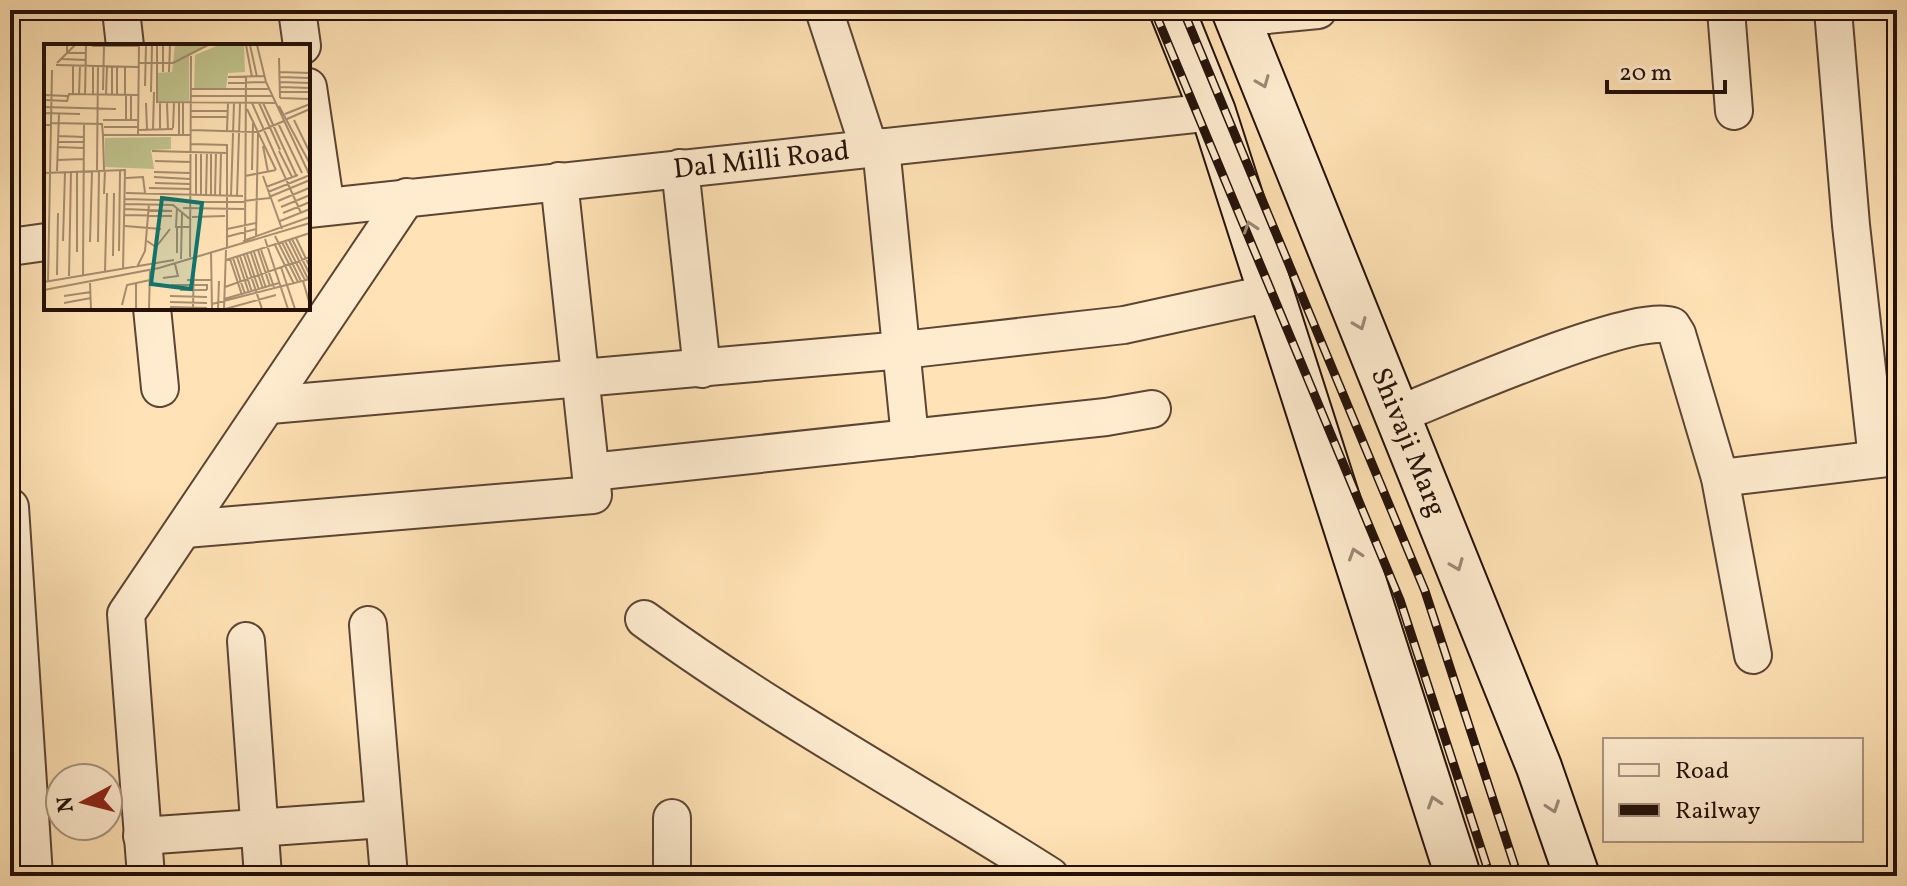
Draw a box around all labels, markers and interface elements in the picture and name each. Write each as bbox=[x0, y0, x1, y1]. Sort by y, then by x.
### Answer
inset map bbox=[44, 44, 310, 310]
scale bar bbox=[1607, 44, 1725, 94]
text: 20 m bbox=[1619, 57, 1672, 91]
one-way arrow bbox=[1253, 74, 1270, 88]
street label: Dal Milli Road bbox=[671, 132, 851, 189]
one-way arrow bbox=[1243, 220, 1259, 234]
one-way arrow bbox=[1350, 316, 1367, 330]
street label: Shivaji Marg bbox=[1361, 362, 1456, 523]
one-way arrow bbox=[1348, 548, 1364, 561]
one-way arrow bbox=[1448, 557, 1464, 571]
legend bbox=[1603, 738, 1863, 842]
text: Road bbox=[1675, 755, 1729, 789]
north arrow bbox=[44, 762, 124, 842]
text: N bbox=[50, 794, 83, 814]
one-way arrow bbox=[1428, 795, 1444, 809]
text: Railway bbox=[1675, 795, 1761, 829]
one-way arrow bbox=[1543, 799, 1559, 813]

